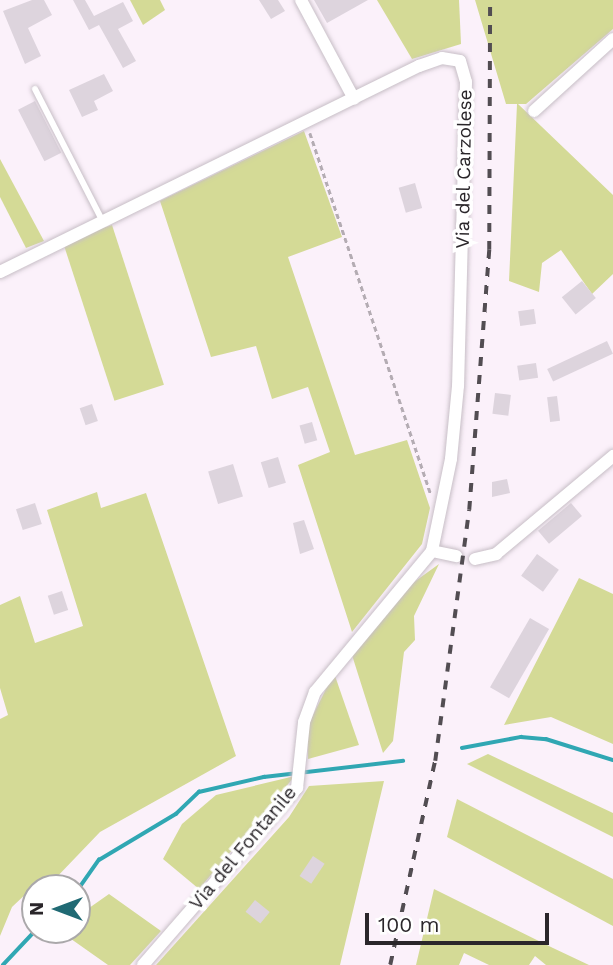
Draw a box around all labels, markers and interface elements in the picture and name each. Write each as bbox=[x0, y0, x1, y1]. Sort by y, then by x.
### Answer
street label: Via del Carzolese bbox=[451, 89, 477, 249]
street label: Via del Fontanile bbox=[184, 781, 302, 915]
north arrow bbox=[21, 874, 91, 944]
scale bar bbox=[368, 898, 552, 942]
text: N bbox=[25, 902, 48, 916]
text: 100 m bbox=[378, 912, 440, 937]

